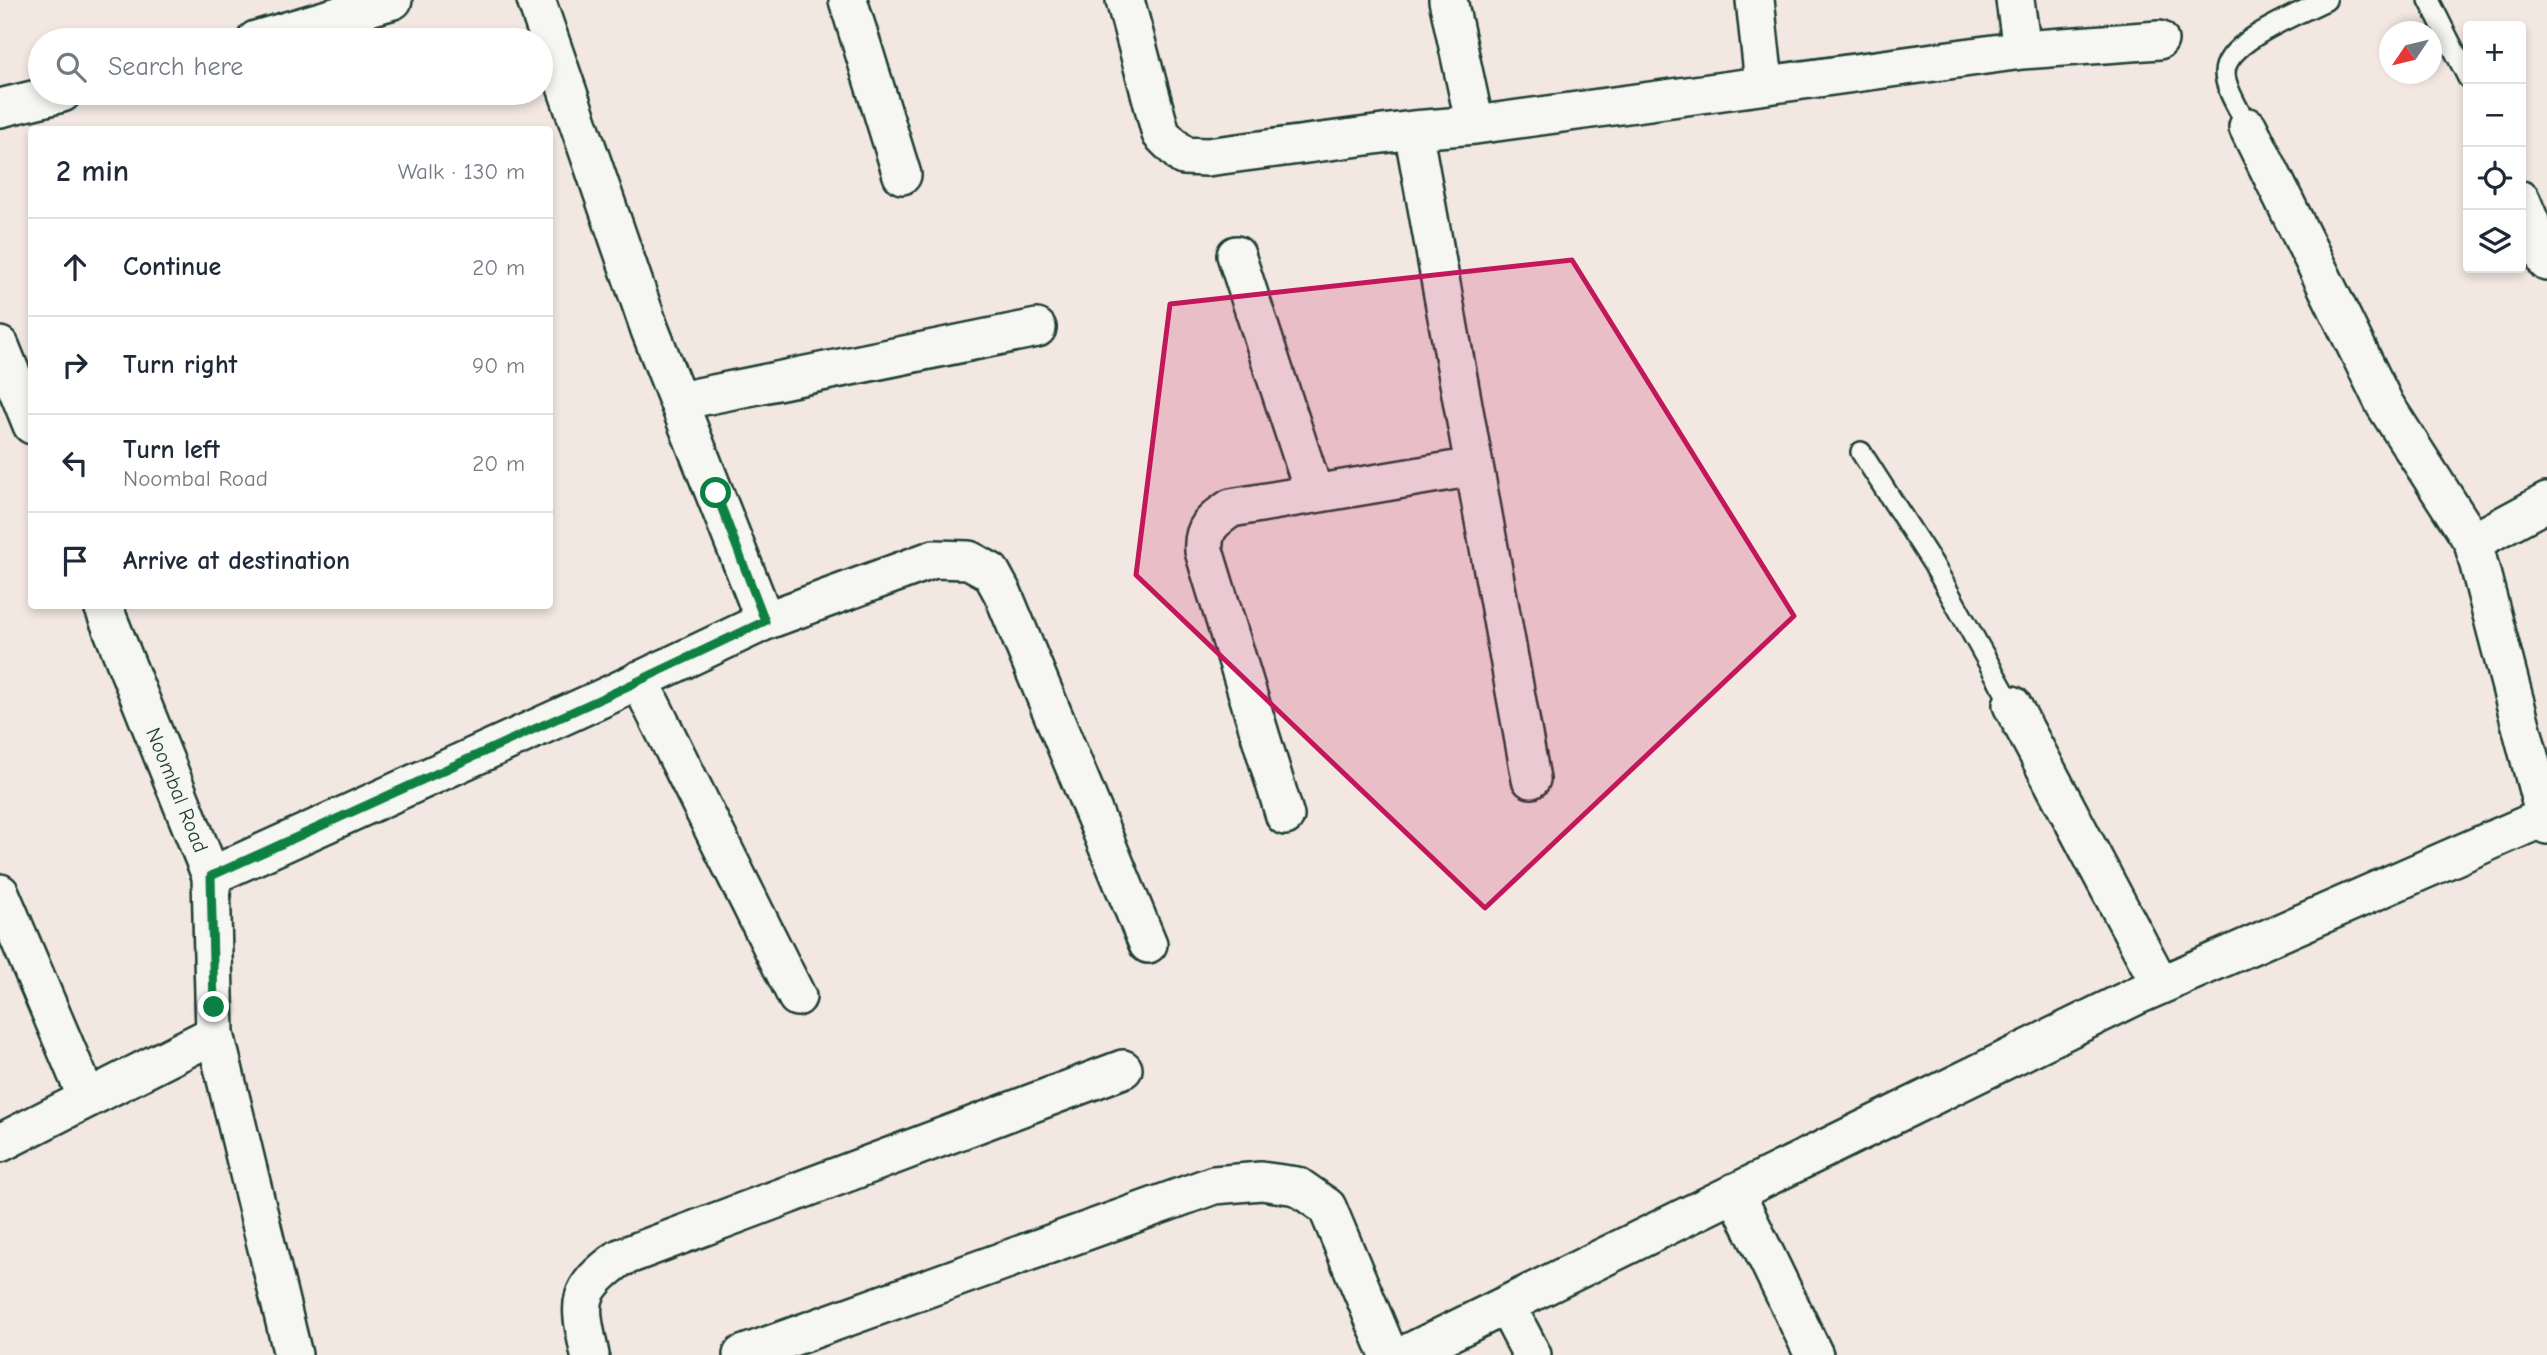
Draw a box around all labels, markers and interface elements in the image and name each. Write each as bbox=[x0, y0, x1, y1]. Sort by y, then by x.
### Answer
north arrow bbox=[2379, 21, 2442, 84]
map controls bbox=[2463, 21, 2526, 273]
button: + bbox=[2463, 21, 2526, 84]
search box bbox=[28, 28, 553, 105]
icon: search bbox=[52, 48, 90, 86]
text: Search here bbox=[108, 52, 243, 82]
button: − bbox=[2463, 84, 2526, 147]
button: locate bbox=[2463, 147, 2526, 210]
text: 2 min bbox=[56, 154, 129, 189]
text: Walk · 130 m bbox=[398, 158, 525, 185]
button: layers bbox=[2463, 210, 2526, 273]
icon: ahead bbox=[56, 248, 94, 286]
text: Continue bbox=[123, 252, 221, 282]
text: 20 m bbox=[472, 254, 525, 281]
icon: right bbox=[56, 346, 94, 384]
text: Turn right bbox=[123, 350, 237, 380]
text: 90 m bbox=[472, 352, 525, 379]
text: Turn left bbox=[123, 435, 220, 465]
icon: left bbox=[56, 444, 94, 482]
text: 20 m bbox=[472, 450, 525, 477]
text: Noombal Road bbox=[123, 465, 268, 492]
route start bbox=[700, 477, 731, 508]
icon: arrive bbox=[56, 542, 94, 580]
text: Arrive at destination bbox=[123, 546, 350, 576]
street label: Noombal Road bbox=[141, 724, 213, 856]
route end bbox=[198, 991, 229, 1022]

